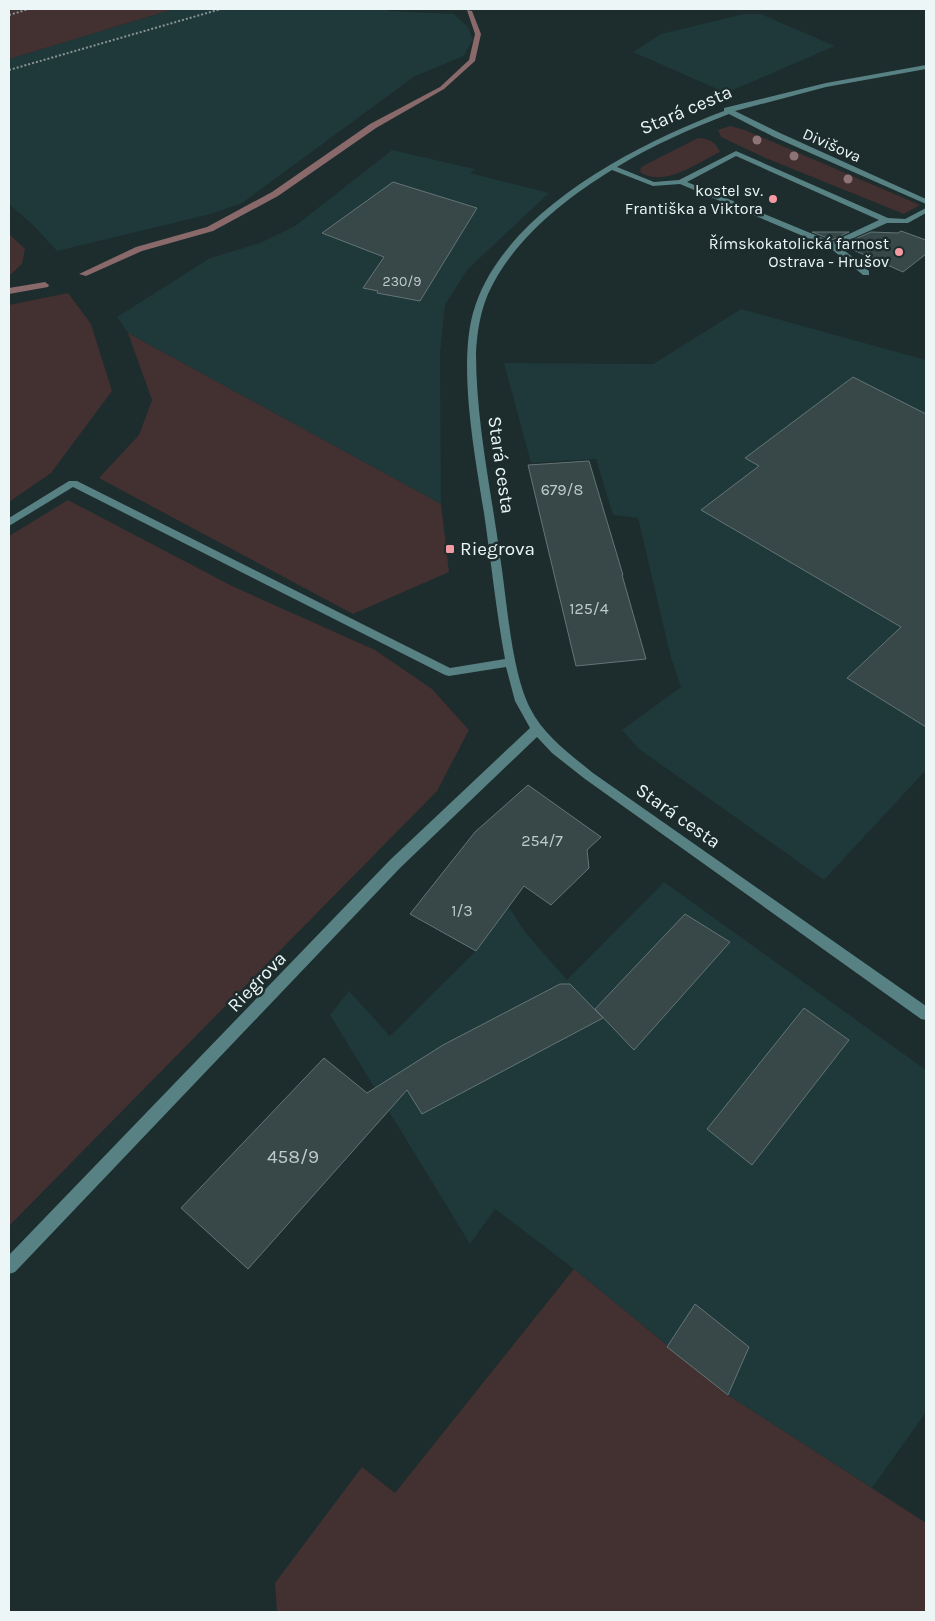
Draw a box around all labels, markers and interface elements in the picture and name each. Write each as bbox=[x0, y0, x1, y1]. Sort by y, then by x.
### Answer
street label: Stará cesta bbox=[637, 81, 735, 139]
street label: Divišova bbox=[800, 124, 864, 166]
place label: kostel sv. Františka a Viktora bbox=[625, 181, 763, 218]
marker: kostel sv. Františka a Viktora bbox=[767, 193, 779, 205]
place label: Římskokatolická farnost Ostrava - Hrušov bbox=[709, 234, 889, 271]
marker: Římskokatolická farnost Ostrava - Hrušov bbox=[893, 246, 905, 258]
house number: 230/9 bbox=[383, 273, 421, 290]
street label: Stará cesta bbox=[483, 415, 519, 515]
house number: 679/8 bbox=[541, 480, 583, 499]
place label: Riegrova bbox=[460, 538, 535, 560]
marker: Riegrova bbox=[444, 543, 456, 555]
house number: 125/4 bbox=[569, 599, 609, 618]
street label: Stará cesta bbox=[632, 779, 724, 853]
house number: 254/7 bbox=[521, 831, 563, 850]
house number: 1/3 bbox=[451, 901, 473, 920]
street label: Riegrova bbox=[223, 947, 291, 1017]
house number: 458/9 bbox=[267, 1146, 319, 1168]

